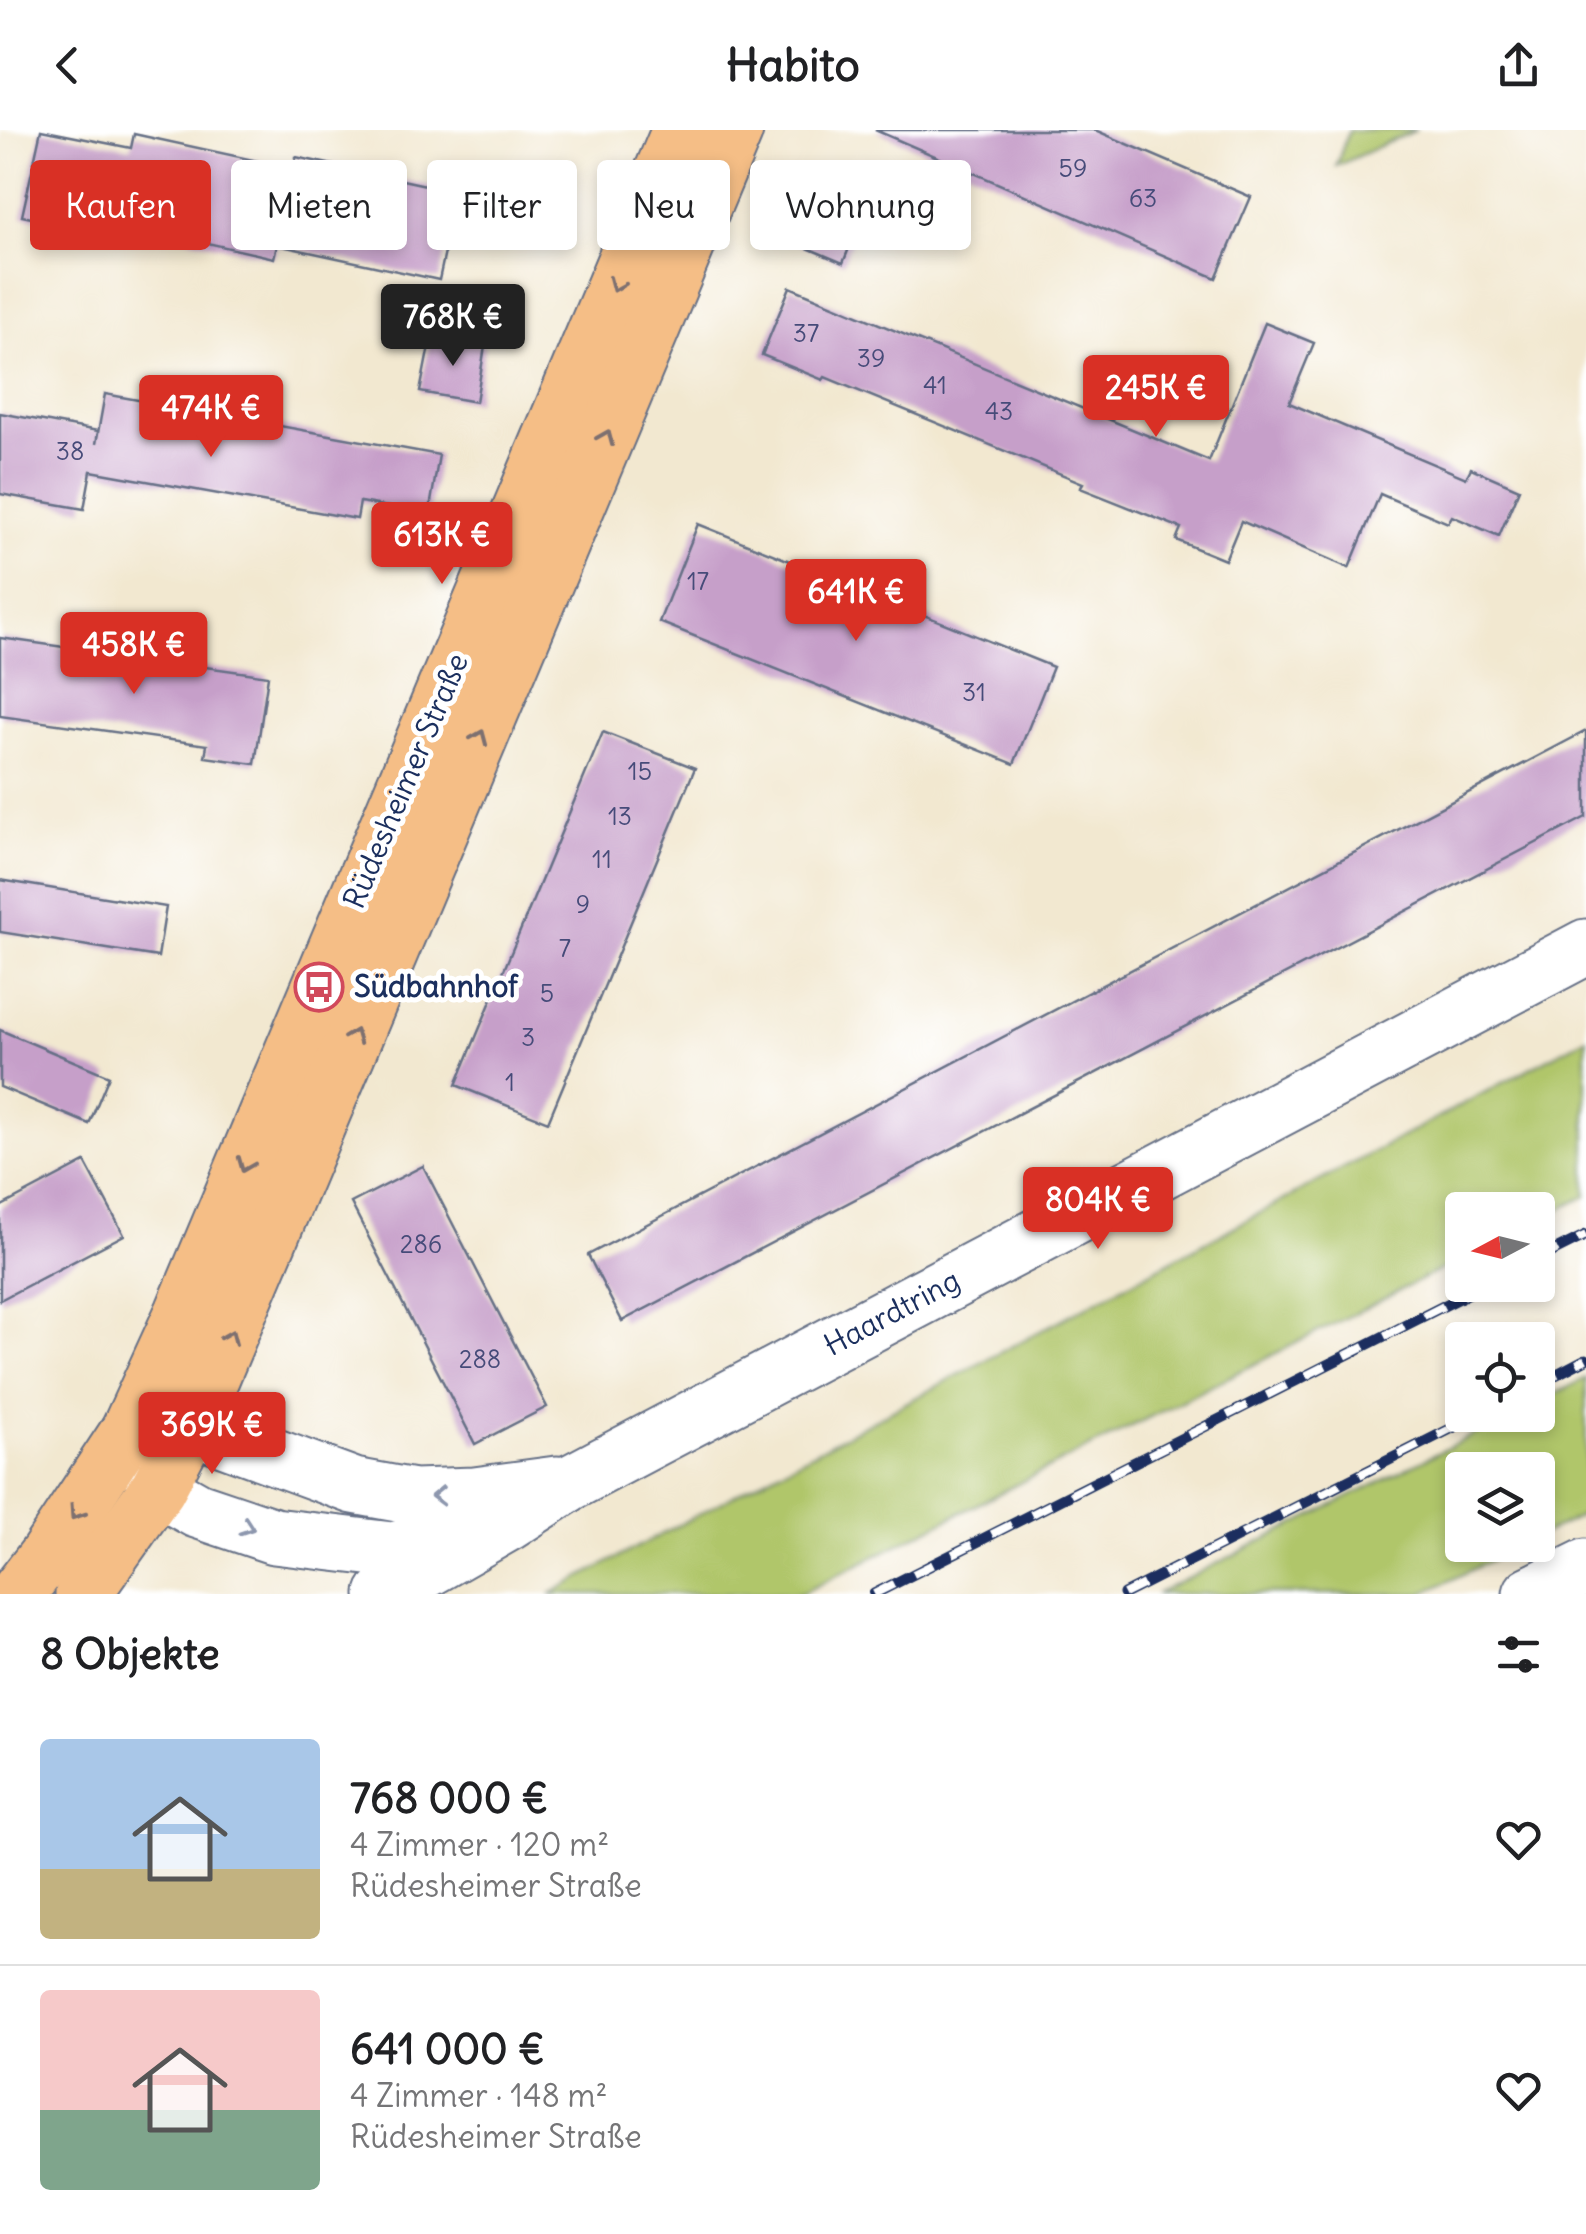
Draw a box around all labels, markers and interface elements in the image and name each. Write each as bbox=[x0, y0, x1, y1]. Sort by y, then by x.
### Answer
text: Habito bbox=[726, 37, 860, 93]
icon: back bbox=[40, 38, 95, 93]
icon: share bbox=[1491, 38, 1546, 93]
house number: 59 bbox=[1059, 152, 1087, 184]
chip: Kaufen bbox=[30, 160, 211, 250]
chip: Mieten bbox=[231, 160, 407, 250]
chip: Filter bbox=[427, 160, 577, 250]
chip: Neu bbox=[597, 160, 730, 250]
chip: Wohnung bbox=[750, 160, 971, 250]
house number: 63 bbox=[1129, 182, 1157, 214]
one-way arrow bbox=[608, 274, 628, 292]
pin: 768K € bbox=[372, 284, 534, 369]
text: 768K € bbox=[403, 296, 503, 337]
house number: 37 bbox=[793, 317, 819, 349]
house number: 39 bbox=[857, 342, 885, 374]
pin: 245K € bbox=[1075, 355, 1237, 440]
text: 245K € bbox=[1105, 367, 1207, 408]
house number: 41 bbox=[923, 369, 947, 401]
pin: 474K € bbox=[130, 375, 292, 460]
text: 474K € bbox=[161, 387, 261, 428]
house number: 43 bbox=[985, 395, 1013, 427]
one-way arrow bbox=[595, 430, 615, 447]
house number: 38 bbox=[56, 435, 84, 467]
pin: 613K € bbox=[361, 502, 523, 587]
text: 613K € bbox=[393, 514, 491, 555]
pin: 641K € bbox=[775, 559, 937, 644]
house number: 17 bbox=[687, 565, 709, 597]
text: 641K € bbox=[807, 571, 905, 612]
pin: 458K € bbox=[53, 612, 215, 697]
text: 458K € bbox=[82, 624, 186, 665]
street label: Rüdesheimer Straße bbox=[334, 647, 476, 914]
house number: 31 bbox=[962, 676, 986, 708]
one-way arrow bbox=[468, 729, 488, 747]
house number: 15 bbox=[628, 755, 652, 787]
house number: 13 bbox=[608, 800, 632, 832]
house number: 11 bbox=[592, 843, 612, 875]
house number: 9 bbox=[576, 888, 590, 920]
house number: 7 bbox=[559, 932, 571, 964]
bus stop icon: Südbahnhof bbox=[293, 961, 345, 1013]
place label: Südbahnhof bbox=[354, 967, 519, 1005]
house number: 5 bbox=[540, 977, 554, 1009]
house number: 3 bbox=[521, 1021, 535, 1053]
one-way arrow bbox=[342, 1029, 362, 1047]
house number: 1 bbox=[505, 1066, 515, 1098]
one-way arrow bbox=[237, 1155, 257, 1173]
pin: 804K € bbox=[1017, 1167, 1179, 1252]
text: 804K € bbox=[1045, 1179, 1151, 1220]
north arrow bbox=[1445, 1192, 1555, 1302]
map controls bbox=[1445, 1192, 1555, 1562]
house number: 286 bbox=[400, 1228, 442, 1260]
street label: Haardtring bbox=[817, 1261, 966, 1364]
button: locate bbox=[1445, 1322, 1555, 1432]
one-way arrow bbox=[218, 1329, 238, 1347]
house number: 288 bbox=[459, 1343, 501, 1375]
pin: 369K € bbox=[131, 1392, 293, 1477]
text: 369K € bbox=[160, 1404, 264, 1445]
button: layers bbox=[1445, 1452, 1555, 1562]
one-way arrow bbox=[430, 1486, 446, 1507]
one-way arrow bbox=[70, 1502, 88, 1521]
one-way arrow bbox=[238, 1515, 255, 1536]
icon: filters bbox=[1491, 1627, 1546, 1682]
text: 8 Objekte bbox=[40, 1628, 220, 1680]
text: 768 000 € bbox=[350, 1772, 548, 1824]
icon: home bbox=[120, 1779, 240, 1899]
icon: heart bbox=[1491, 1812, 1546, 1867]
text: 4 Zimmer · 120 m² bbox=[350, 1824, 609, 1865]
text: Rüdesheimer Straße bbox=[350, 1865, 642, 1906]
text: 641 000 € bbox=[350, 2023, 545, 2075]
icon: home bbox=[120, 2030, 240, 2150]
icon: heart bbox=[1491, 2063, 1546, 2118]
text: 4 Zimmer · 148 m² bbox=[350, 2075, 608, 2116]
text: Rüdesheimer Straße bbox=[350, 2116, 642, 2157]

